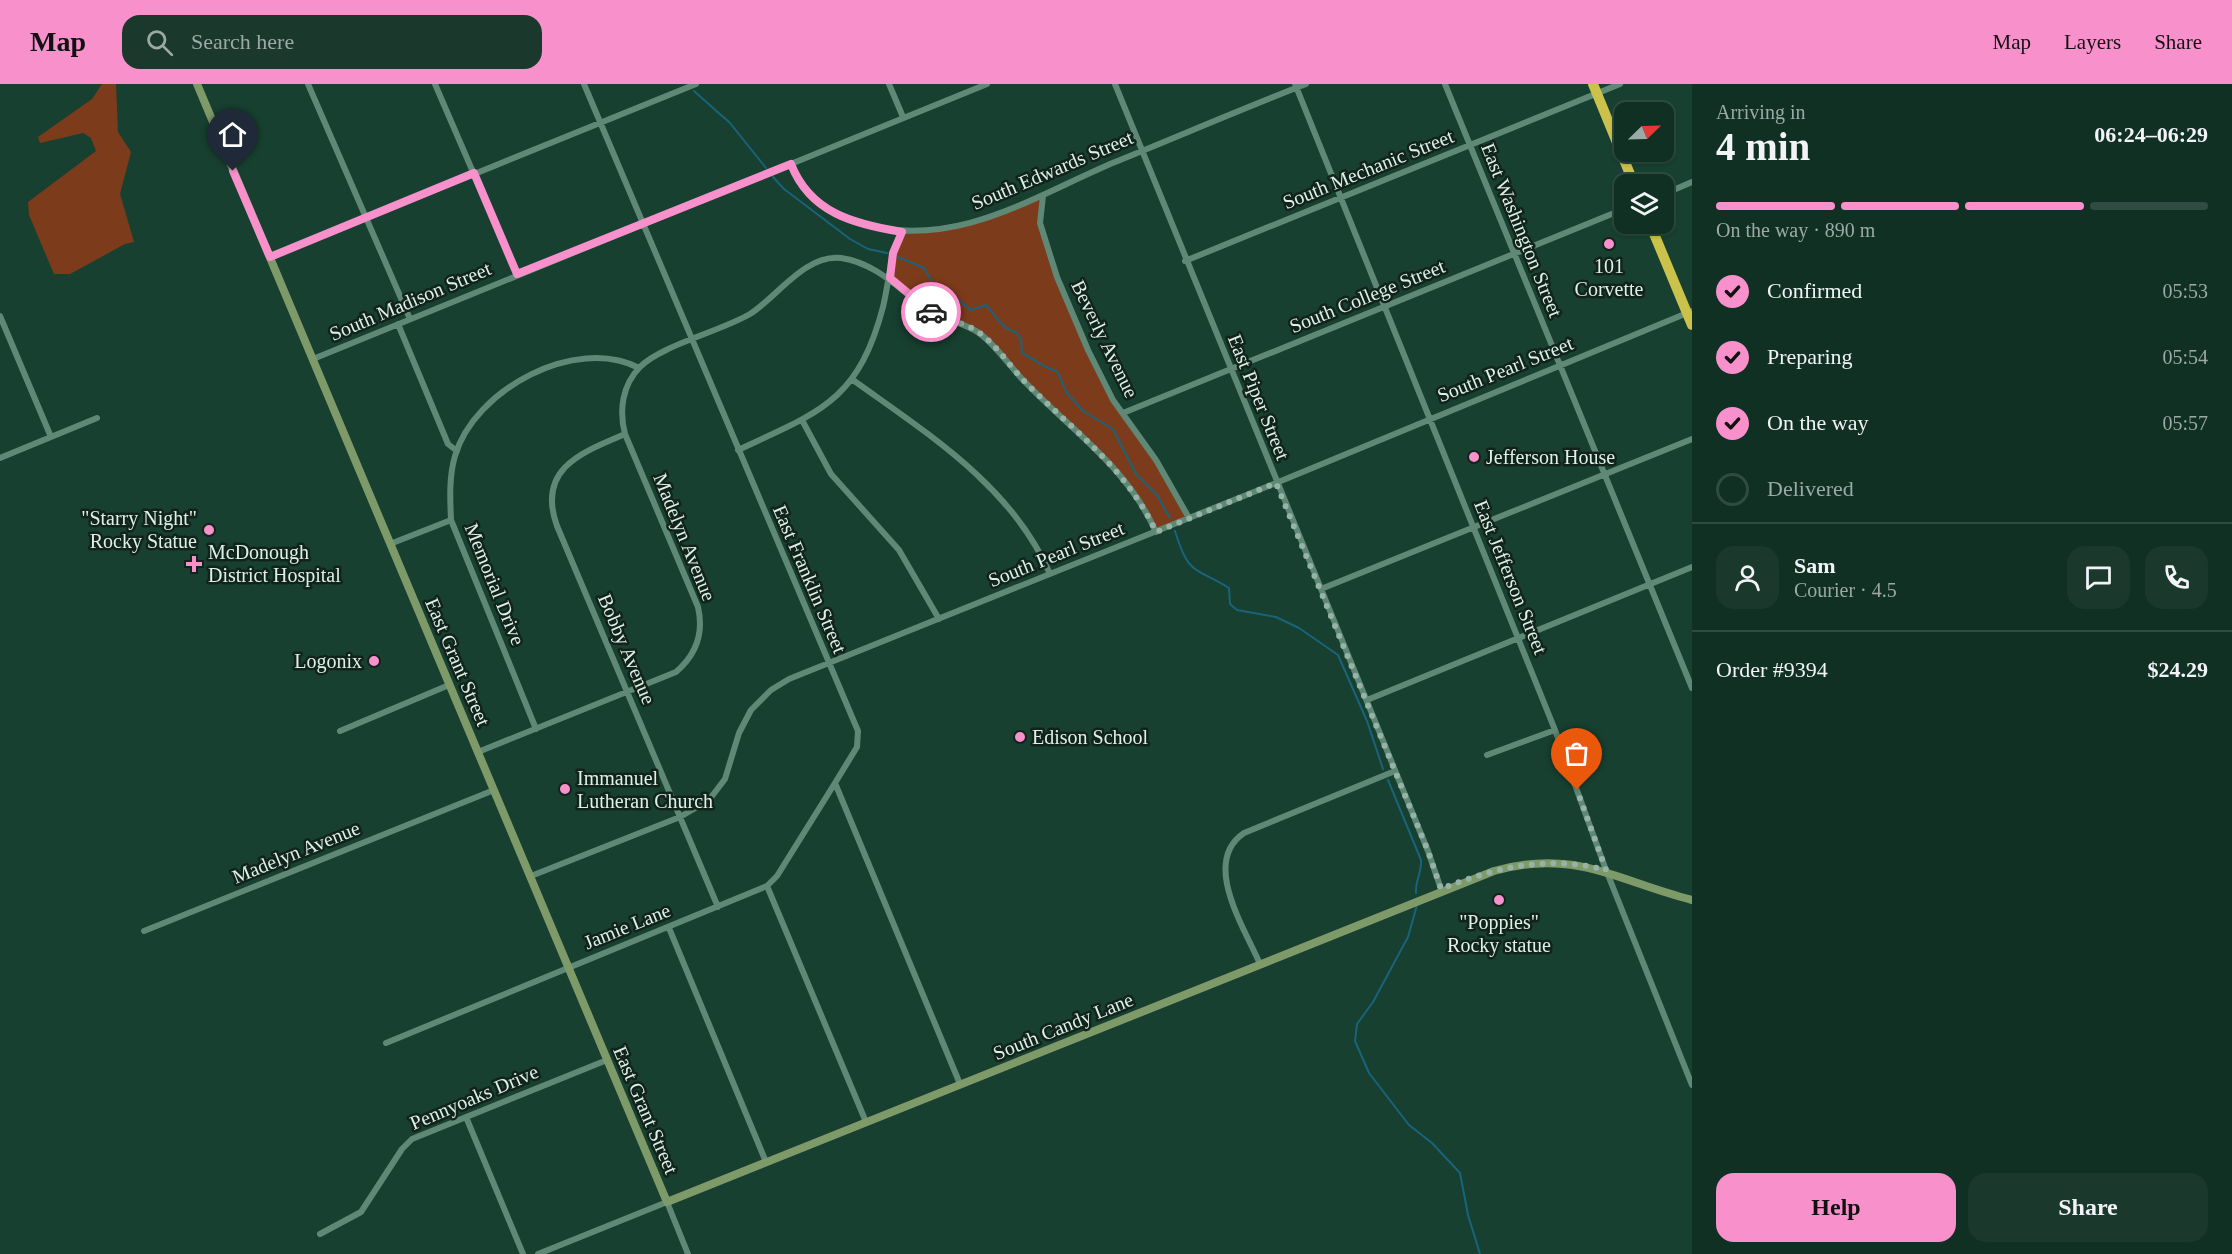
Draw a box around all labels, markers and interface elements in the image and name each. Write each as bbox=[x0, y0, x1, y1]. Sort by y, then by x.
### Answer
search box bbox=[122, 15, 542, 69]
text: Map bbox=[30, 26, 86, 57]
icon: search bbox=[143, 26, 176, 59]
text: Search here bbox=[191, 29, 294, 54]
text: Map bbox=[1993, 30, 2031, 54]
text: Layers bbox=[2064, 30, 2121, 54]
text: Share bbox=[2154, 30, 2202, 54]
text: Arriving in bbox=[1716, 101, 1805, 123]
north arrow bbox=[1614, 102, 1674, 162]
map controls bbox=[1614, 102, 1674, 234]
pin bbox=[207, 109, 258, 171]
icon: home bbox=[216, 118, 249, 151]
text: 06:24–06:29 bbox=[2094, 122, 2208, 147]
street label: South Mechanic Street bbox=[1279, 125, 1457, 213]
text: 4 min bbox=[1716, 125, 1810, 168]
street label: South Edwards Street bbox=[968, 126, 1136, 214]
street label: East Washington Street bbox=[1476, 140, 1567, 321]
button: layers bbox=[1614, 174, 1674, 234]
text: On the way · 890 m bbox=[1716, 219, 1875, 241]
marker: 101 Corvette bbox=[1602, 237, 1616, 251]
street label: South College Street bbox=[1286, 255, 1449, 338]
place label: 101 Corvette bbox=[1575, 255, 1644, 300]
street label: South Madison Street bbox=[326, 257, 494, 345]
icon: check bbox=[1716, 275, 1749, 308]
street label: Beverly Avenue bbox=[1066, 277, 1143, 402]
text: Confirmed bbox=[1767, 278, 1862, 303]
text: 05:53 bbox=[2162, 280, 2208, 302]
courier bbox=[901, 282, 961, 342]
icon: car bbox=[915, 296, 948, 329]
street label: East Piper Street bbox=[1223, 331, 1294, 464]
street label: South Pearl Street bbox=[1434, 332, 1576, 406]
icon: check bbox=[1716, 341, 1749, 374]
text: Preparing bbox=[1767, 344, 1853, 369]
text: 05:54 bbox=[2162, 346, 2208, 368]
icon: check bbox=[1716, 407, 1749, 440]
text: On the way bbox=[1767, 410, 1868, 435]
text: 05:57 bbox=[2162, 412, 2208, 434]
place label: Jefferson House bbox=[1486, 446, 1615, 468]
marker: Jefferson House bbox=[1467, 450, 1481, 464]
street label: Madelyn Avenue bbox=[648, 470, 721, 605]
text: Delivered bbox=[1767, 476, 1854, 501]
street label: East Jefferson Street bbox=[1470, 497, 1552, 658]
street label: East Franklin Street bbox=[769, 502, 851, 657]
place label: "Starry Night" Rocky Statue bbox=[81, 507, 197, 553]
street label: South Pearl Street bbox=[985, 517, 1127, 591]
street label: Memorial Drive bbox=[461, 520, 529, 648]
marker: "Starry Night" Rocky Statue bbox=[202, 523, 216, 537]
place label: McDonough District Hospital bbox=[208, 541, 341, 587]
button: person bbox=[1716, 546, 1779, 609]
button: chat bbox=[2067, 546, 2130, 609]
button: phone bbox=[2145, 546, 2208, 609]
text: Sam bbox=[1794, 553, 1836, 578]
marker: McDonough District Hospital bbox=[185, 555, 203, 573]
text: Courier · 4.5 bbox=[1794, 579, 1897, 601]
street label: Bobby Avenue bbox=[593, 590, 660, 708]
street label: East Grant Street bbox=[421, 595, 495, 730]
place label: Logonix bbox=[294, 650, 362, 673]
marker: Logonix bbox=[367, 654, 381, 668]
text: Order #9394 bbox=[1716, 657, 1828, 682]
text: $24.29 bbox=[2148, 657, 2208, 682]
place label: Edison School bbox=[1032, 726, 1149, 748]
pin bbox=[1551, 728, 1602, 790]
marker: Edison School bbox=[1013, 730, 1027, 744]
icon: bag bbox=[1560, 737, 1593, 770]
place label: Immanuel Lutheran Church bbox=[577, 767, 713, 812]
marker: Immanuel Lutheran Church bbox=[558, 782, 572, 796]
street label: Madelyn Avenue bbox=[229, 816, 364, 889]
marker: "Poppies" Rocky statue bbox=[1492, 893, 1506, 907]
street label: Jamie Lane bbox=[580, 899, 674, 953]
place label: "Poppies" Rocky statue bbox=[1447, 911, 1551, 957]
street label: South Candy Lane bbox=[990, 988, 1137, 1065]
street label: East Grant Street bbox=[609, 1043, 683, 1178]
street label: Pennyoaks Drive bbox=[407, 1060, 542, 1135]
button: Help bbox=[1716, 1173, 1956, 1242]
button: Share bbox=[1968, 1173, 2208, 1242]

